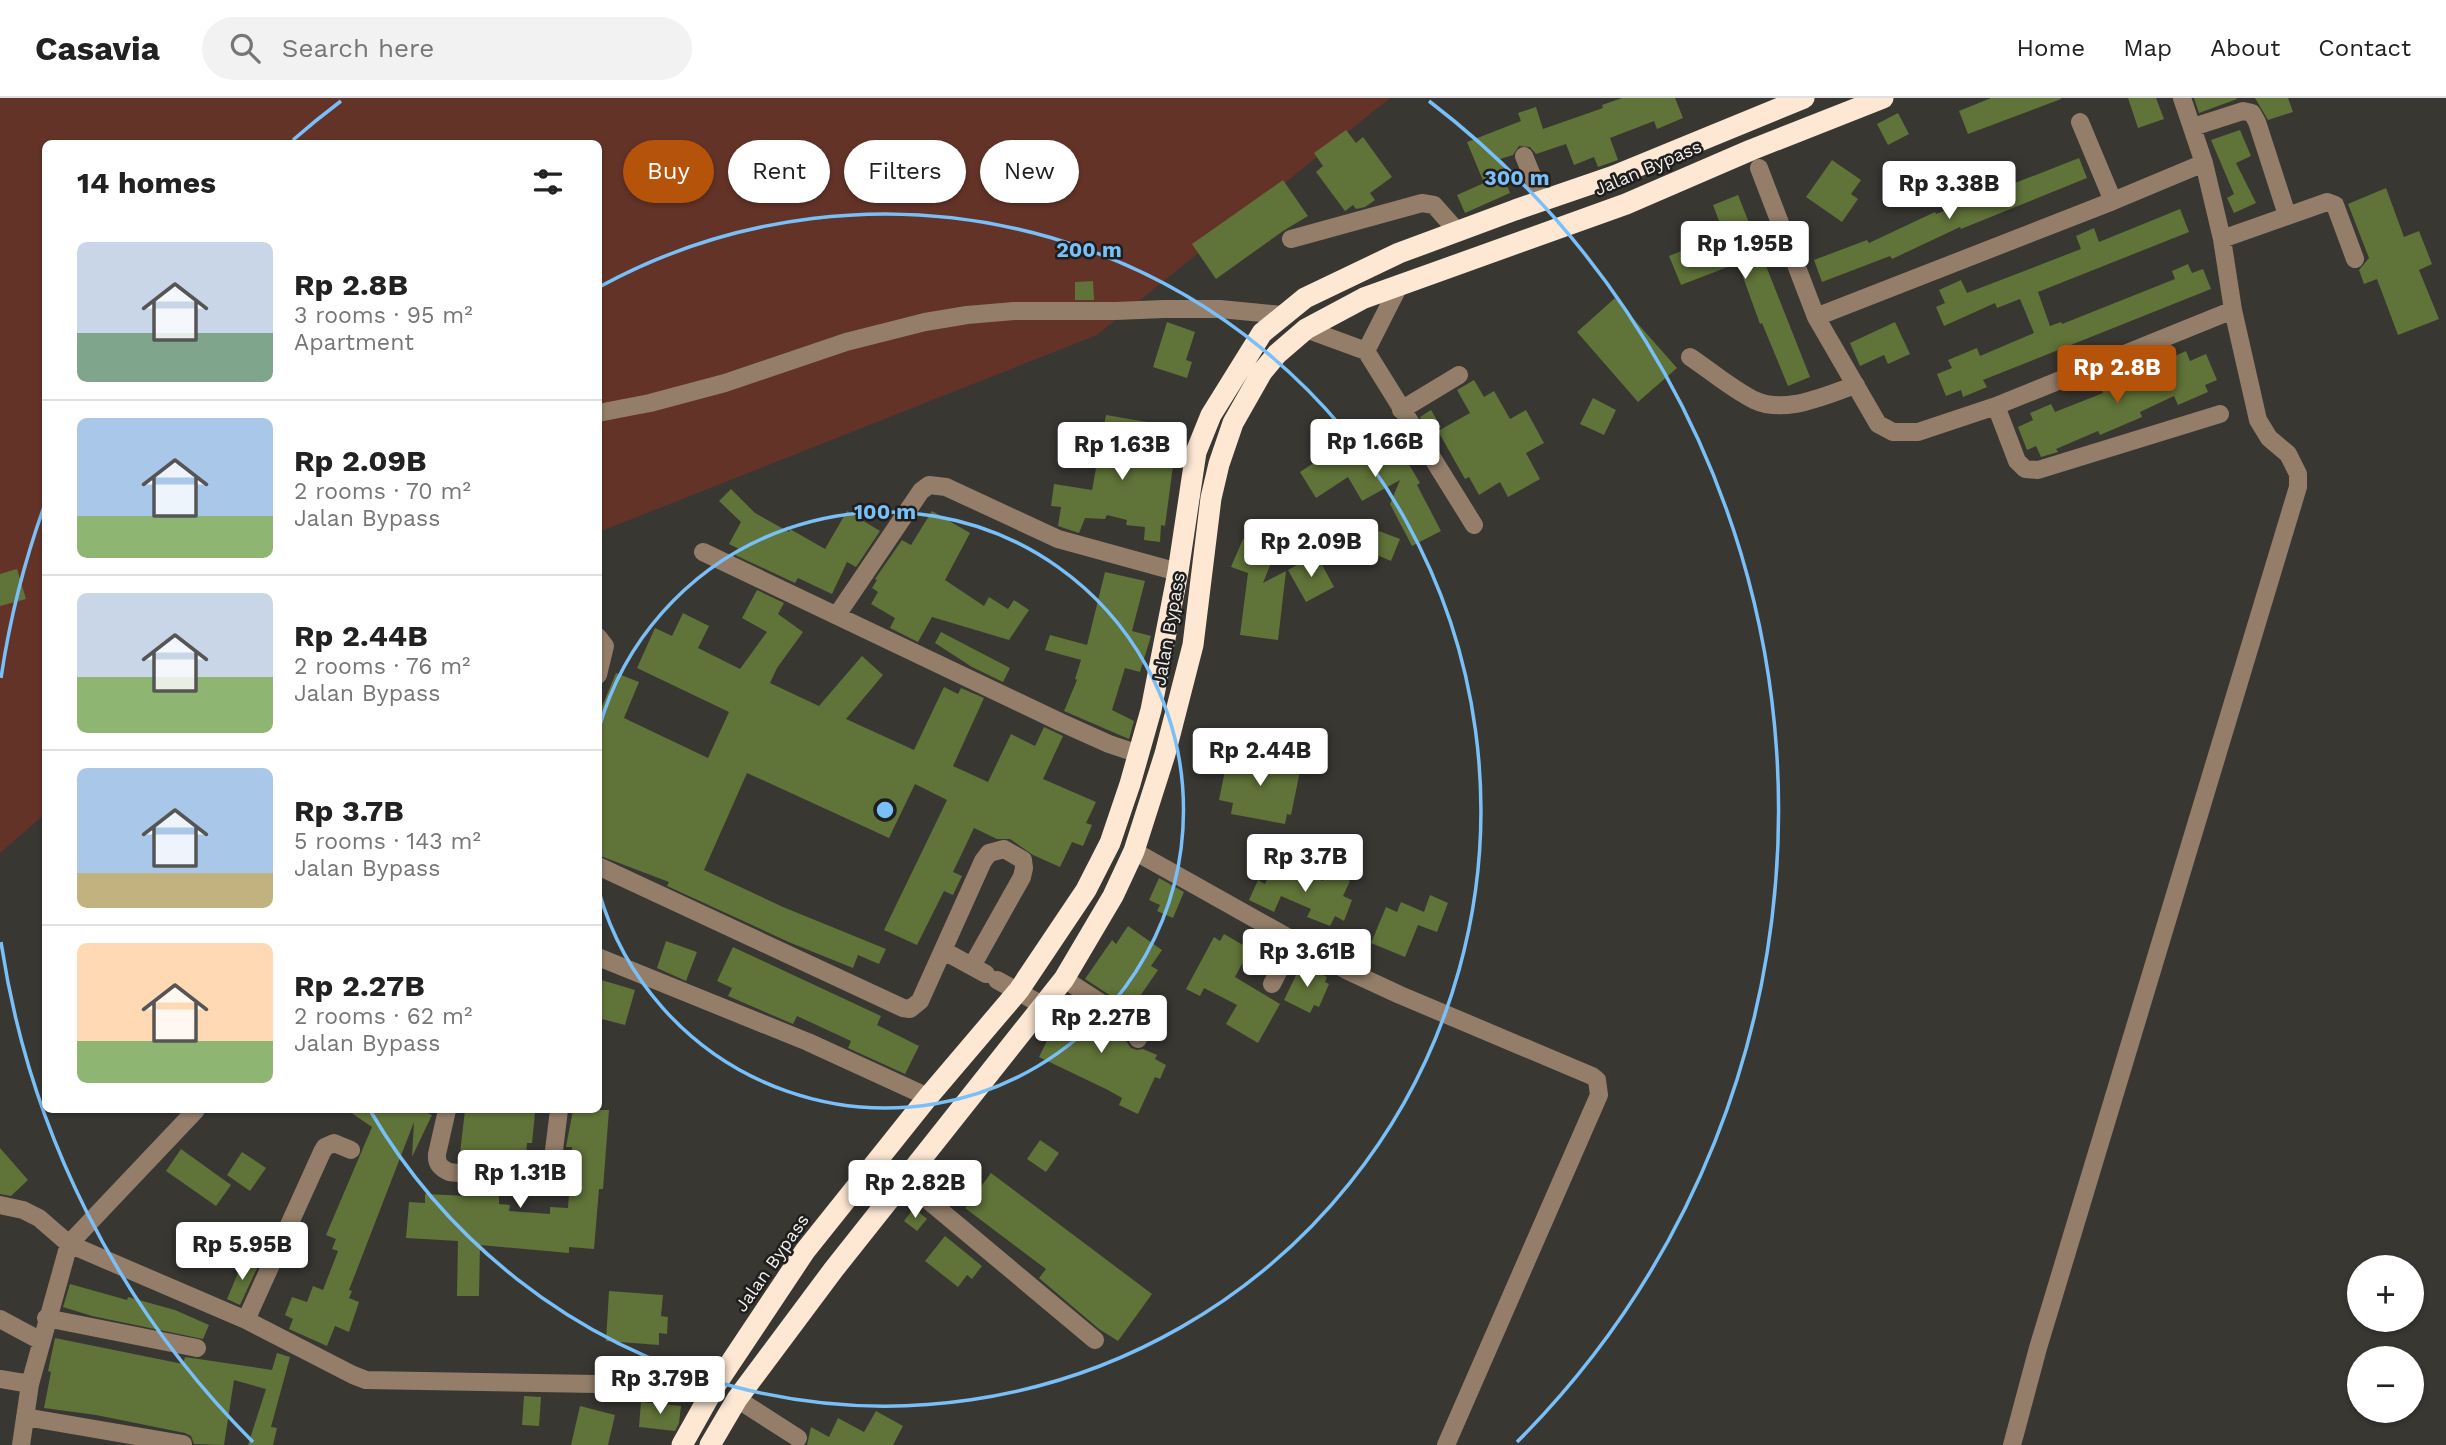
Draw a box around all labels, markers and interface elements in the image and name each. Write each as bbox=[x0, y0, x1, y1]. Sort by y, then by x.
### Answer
search box bbox=[202, 17, 692, 80]
text: Casavia bbox=[35, 29, 160, 68]
icon: search bbox=[226, 29, 264, 67]
text: Search here bbox=[282, 33, 434, 63]
text: Home bbox=[2017, 34, 2085, 62]
text: Map bbox=[2123, 34, 2172, 62]
text: About bbox=[2210, 34, 2280, 62]
text: Contact bbox=[2318, 34, 2411, 62]
street label: Jalan Bypass bbox=[1591, 136, 1705, 200]
chip: Buy bbox=[623, 140, 714, 203]
chip: Rent bbox=[728, 140, 830, 203]
chip: Filters bbox=[844, 140, 966, 203]
chip: New bbox=[980, 140, 1079, 203]
pin: Rp 3.38B bbox=[1877, 162, 2021, 221]
icon: filters bbox=[529, 163, 567, 201]
text: 14 homes bbox=[77, 165, 216, 200]
text: 300 m bbox=[1484, 165, 1550, 190]
text: Rp 3.38B bbox=[1899, 170, 1999, 197]
pin: Rp 1.95B bbox=[1673, 222, 1817, 281]
text: Rp 1.95B bbox=[1697, 230, 1793, 257]
text: 200 m bbox=[1056, 237, 1122, 262]
text: Rp 2.8B bbox=[294, 267, 408, 302]
icon: home bbox=[133, 270, 217, 354]
text: 3 rooms · 95 m² bbox=[294, 302, 473, 329]
text: Apartment bbox=[294, 329, 414, 356]
pin: Rp 2.8B bbox=[2052, 345, 2182, 405]
text: Rp 2.8B bbox=[2073, 354, 2161, 381]
pin: Rp 1.66B bbox=[1303, 420, 1447, 479]
pin: Rp 1.63B bbox=[1050, 422, 1194, 482]
text: Rp 1.66B bbox=[1326, 428, 1424, 455]
text: Rp 1.63B bbox=[1074, 431, 1170, 458]
text: Rp 2.09B bbox=[294, 443, 427, 478]
icon: home bbox=[133, 446, 217, 530]
text: 2 rooms · 70 m² bbox=[294, 478, 471, 505]
text: 100 m bbox=[854, 499, 916, 524]
text: Jalan Bypass bbox=[294, 505, 440, 532]
pin: Rp 2.09B bbox=[1239, 519, 1383, 579]
text: Rp 2.09B bbox=[1260, 528, 1362, 555]
street label: Jalan Bypass bbox=[1148, 571, 1189, 687]
text: Rp 2.44B bbox=[294, 618, 428, 653]
icon: home bbox=[133, 621, 217, 705]
text: 2 rooms · 76 m² bbox=[294, 653, 470, 680]
text: Jalan Bypass bbox=[294, 680, 440, 707]
pin: Rp 2.44B bbox=[1188, 728, 1332, 788]
text: Rp 2.44B bbox=[1209, 737, 1311, 764]
text: Rp 3.7B bbox=[294, 793, 404, 828]
icon: home bbox=[133, 796, 217, 880]
centre of rings bbox=[873, 798, 897, 822]
text: 5 rooms · 143 m² bbox=[294, 828, 481, 855]
pin: Rp 3.7B bbox=[1240, 834, 1370, 894]
text: Rp 3.7B bbox=[1263, 843, 1347, 870]
text: Jalan Bypass bbox=[294, 855, 440, 882]
pin: Rp 3.61B bbox=[1235, 930, 1379, 989]
text: Rp 3.61B bbox=[1259, 938, 1355, 965]
text: Rp 2.27B bbox=[294, 968, 425, 1003]
icon: home bbox=[133, 971, 217, 1055]
pin: Rp 2.27B bbox=[1029, 996, 1173, 1055]
text: 2 rooms · 62 m² bbox=[294, 1003, 472, 1030]
text: Rp 2.27B bbox=[1051, 1004, 1151, 1031]
text: Jalan Bypass bbox=[294, 1030, 440, 1057]
pin: Rp 1.31B bbox=[448, 1150, 592, 1210]
text: Rp 1.31B bbox=[474, 1159, 566, 1186]
pin: Rp 2.82B bbox=[843, 1160, 987, 1220]
text: Rp 2.82B bbox=[864, 1169, 966, 1196]
street label: Jalan Bypass bbox=[730, 1210, 813, 1316]
pin: Rp 5.95B bbox=[170, 1222, 314, 1282]
text: Rp 5.95B bbox=[192, 1231, 292, 1258]
map controls bbox=[2347, 1255, 2424, 1423]
button: + bbox=[2347, 1255, 2424, 1332]
button: − bbox=[2347, 1346, 2424, 1423]
pin: Rp 3.79B bbox=[588, 1356, 732, 1416]
text: Rp 3.79B bbox=[611, 1365, 709, 1392]

